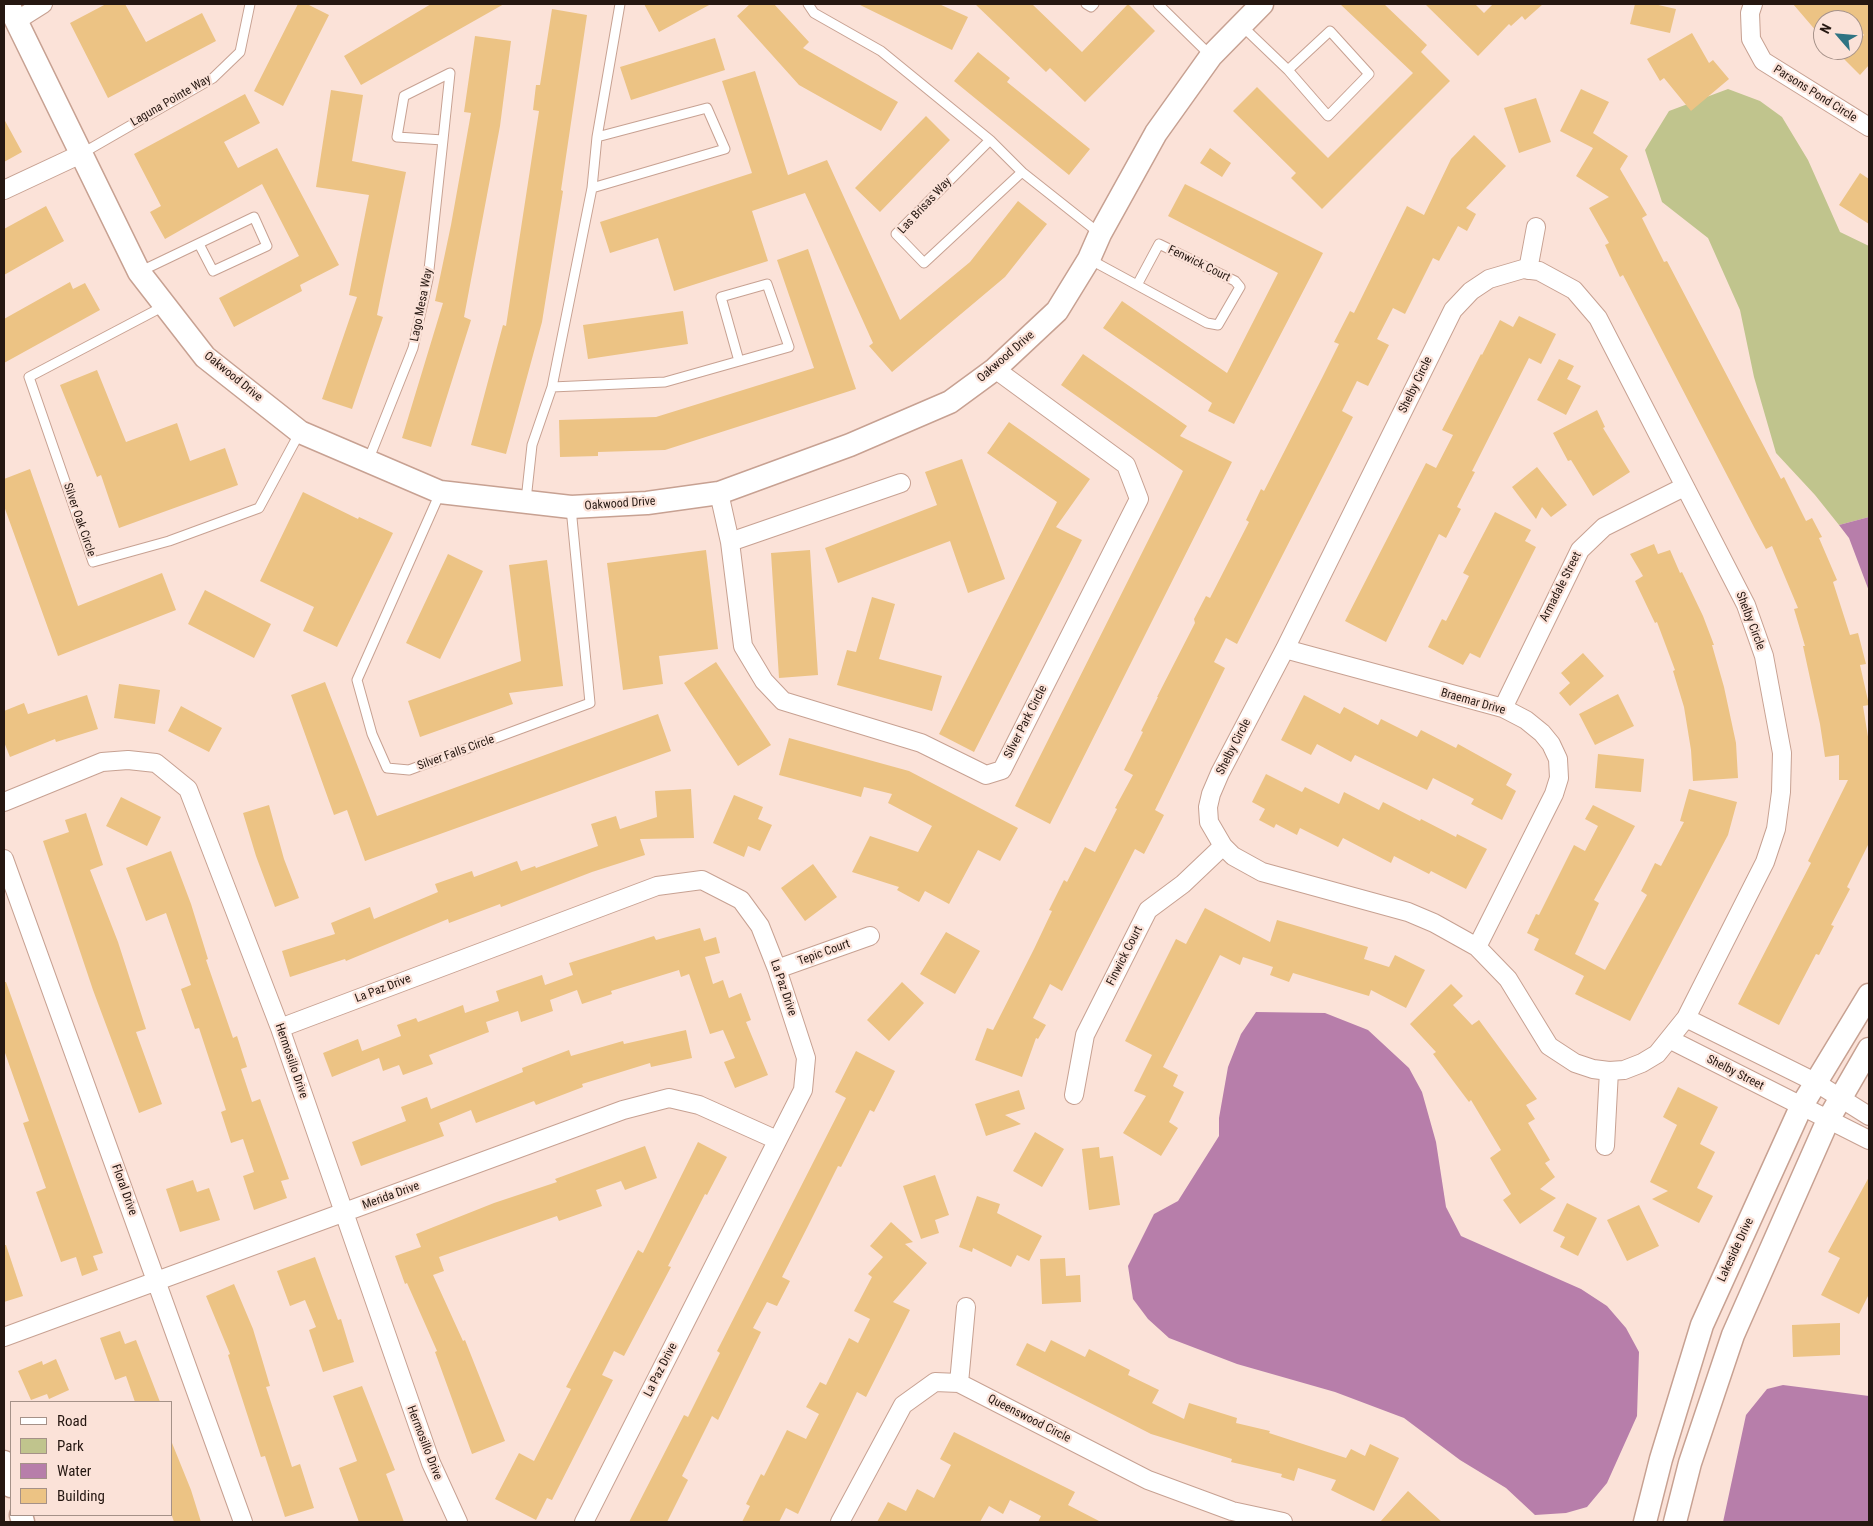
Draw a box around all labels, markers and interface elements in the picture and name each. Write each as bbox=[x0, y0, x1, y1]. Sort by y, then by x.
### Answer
north arrow bbox=[1813, 10, 1863, 60]
text: N bbox=[1816, 21, 1835, 36]
street label: Parsons Pond Circle bbox=[1771, 63, 1859, 125]
street label: Laguna Pointe Way bbox=[128, 72, 214, 130]
street label: Las Brisas Way bbox=[895, 175, 955, 237]
street label: Fenwick Court bbox=[1166, 243, 1232, 285]
street label: Lago Mesa Way bbox=[408, 267, 436, 343]
street label: Oakwood Drive bbox=[975, 328, 1037, 386]
street label: Oakwood Drive bbox=[201, 349, 265, 405]
street label: Shelby Circle bbox=[1396, 354, 1436, 416]
street label: Silver Oak Circle bbox=[60, 481, 98, 559]
street label: Oakwood Drive bbox=[584, 494, 656, 514]
street label: Armadale Street bbox=[1537, 550, 1585, 624]
street label: Shelby Circle bbox=[1732, 590, 1768, 652]
street label: Silver Park Circle bbox=[1001, 683, 1051, 761]
street label: Braemar Drive bbox=[1439, 686, 1507, 718]
street label: Shelby Circle bbox=[1214, 717, 1254, 777]
street label: Silver Falls Circle bbox=[416, 732, 496, 774]
street label: Finwick Court bbox=[1104, 924, 1146, 988]
street label: Tepic Court bbox=[796, 937, 852, 969]
street label: La Paz Drive bbox=[767, 958, 799, 1018]
street label: La Paz Drive bbox=[353, 972, 413, 1006]
street label: Hermosillo Drive bbox=[271, 1022, 311, 1100]
street label: Shelby Street bbox=[1704, 1052, 1766, 1094]
street label: Floral Drive bbox=[108, 1163, 140, 1217]
street label: Merida Drive bbox=[361, 1179, 421, 1213]
street label: Lakeside Drive bbox=[1715, 1216, 1757, 1284]
street label: La Paz Drive bbox=[641, 1341, 681, 1399]
street label: Queenswood Circle bbox=[985, 1392, 1073, 1446]
legend bbox=[10, 1401, 172, 1516]
street label: Hermosillo Drive bbox=[403, 1404, 445, 1482]
text: Road bbox=[57, 1412, 87, 1430]
text: Park bbox=[57, 1437, 84, 1455]
text: Water bbox=[57, 1462, 91, 1480]
text: Building bbox=[57, 1487, 105, 1505]

